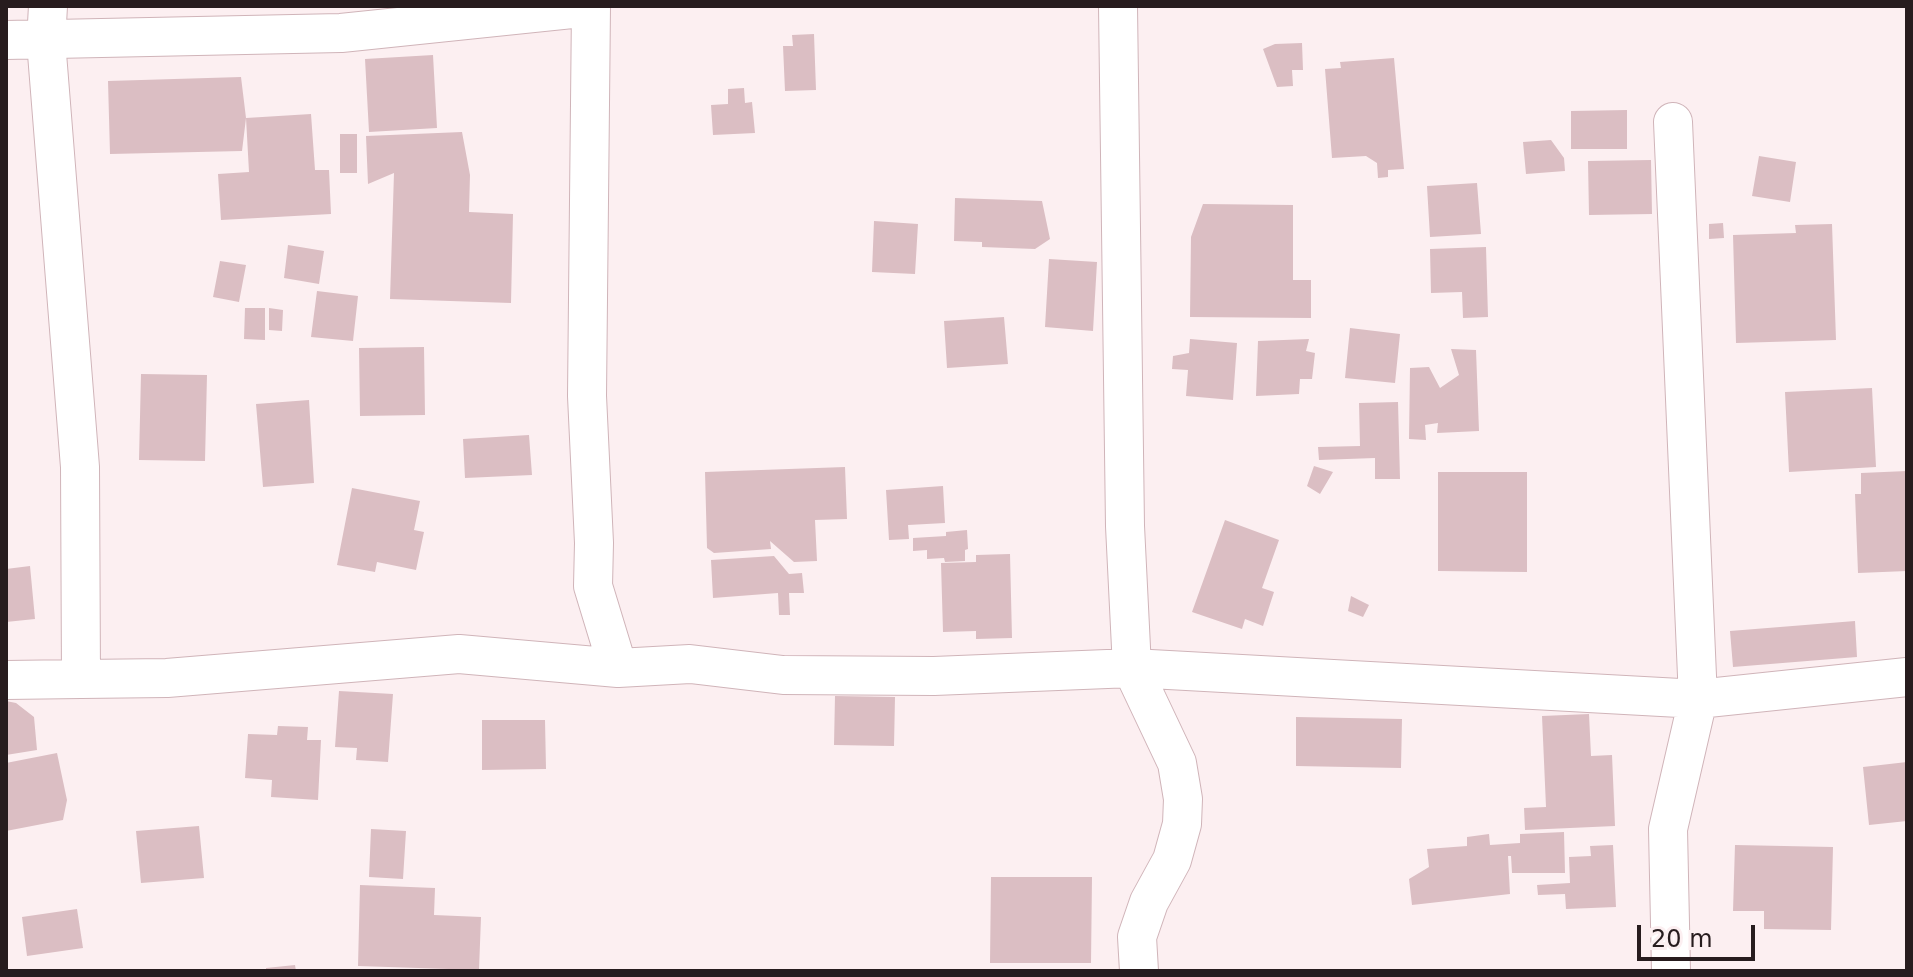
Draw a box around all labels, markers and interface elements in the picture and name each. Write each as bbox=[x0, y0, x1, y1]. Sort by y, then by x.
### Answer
scale bar bbox=[1641, 909, 1759, 959]
text: 20 m bbox=[1651, 925, 1713, 953]

